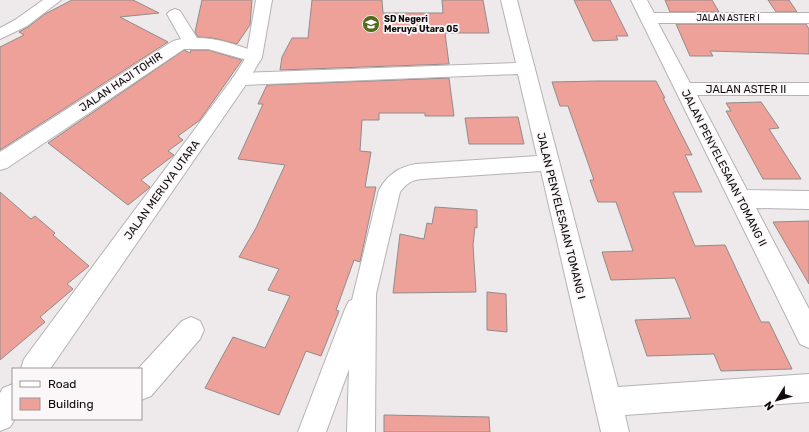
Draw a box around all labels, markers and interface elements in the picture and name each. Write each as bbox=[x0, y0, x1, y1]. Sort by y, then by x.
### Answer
street label: JALAN ASTER I bbox=[696, 13, 760, 23]
school or university icon: SD Negeri Meruya Utara 05 bbox=[361, 14, 381, 34]
place label: SD Negeri Meruya Utara 05 bbox=[384, 14, 458, 34]
street label: JALAN HAJI TOHIR bbox=[77, 49, 165, 115]
street label: JALAN ASTER II bbox=[706, 83, 786, 96]
street label: JALAN PENYELESAIAN TOMANG II bbox=[679, 87, 769, 249]
street label: JALAN PENYELESAIAN TOMANG I bbox=[534, 131, 588, 301]
street label: JALAN MERUYA UTARA bbox=[122, 137, 203, 242]
legend bbox=[12, 368, 142, 420]
text: Road bbox=[48, 377, 76, 391]
north arrow bbox=[757, 380, 797, 420]
text: Building bbox=[48, 397, 94, 411]
text: N bbox=[762, 399, 777, 413]

